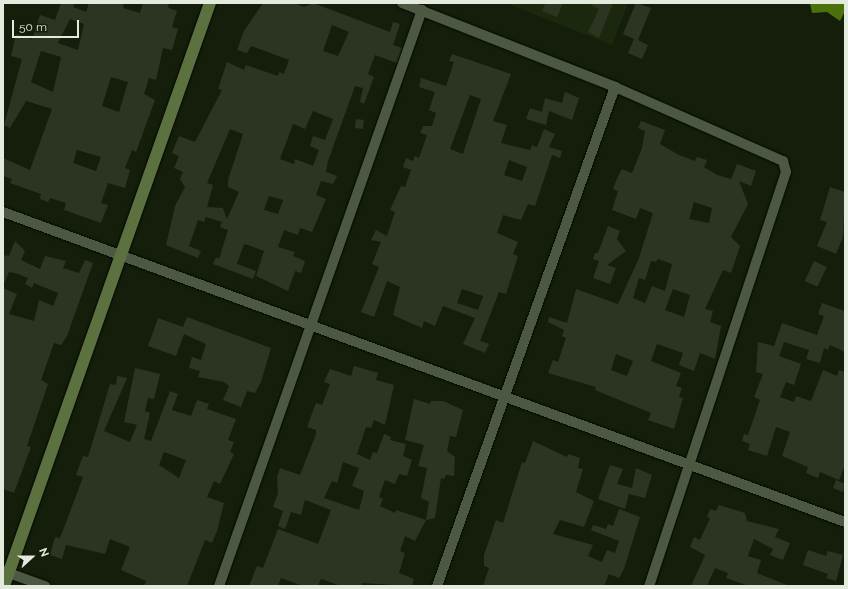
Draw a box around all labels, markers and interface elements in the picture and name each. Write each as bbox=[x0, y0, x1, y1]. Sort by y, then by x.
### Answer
scale bar bbox=[14, 12, 81, 38]
text: 50 m bbox=[19, 20, 47, 34]
north arrow bbox=[12, 537, 52, 577]
text: N bbox=[36, 546, 51, 559]

